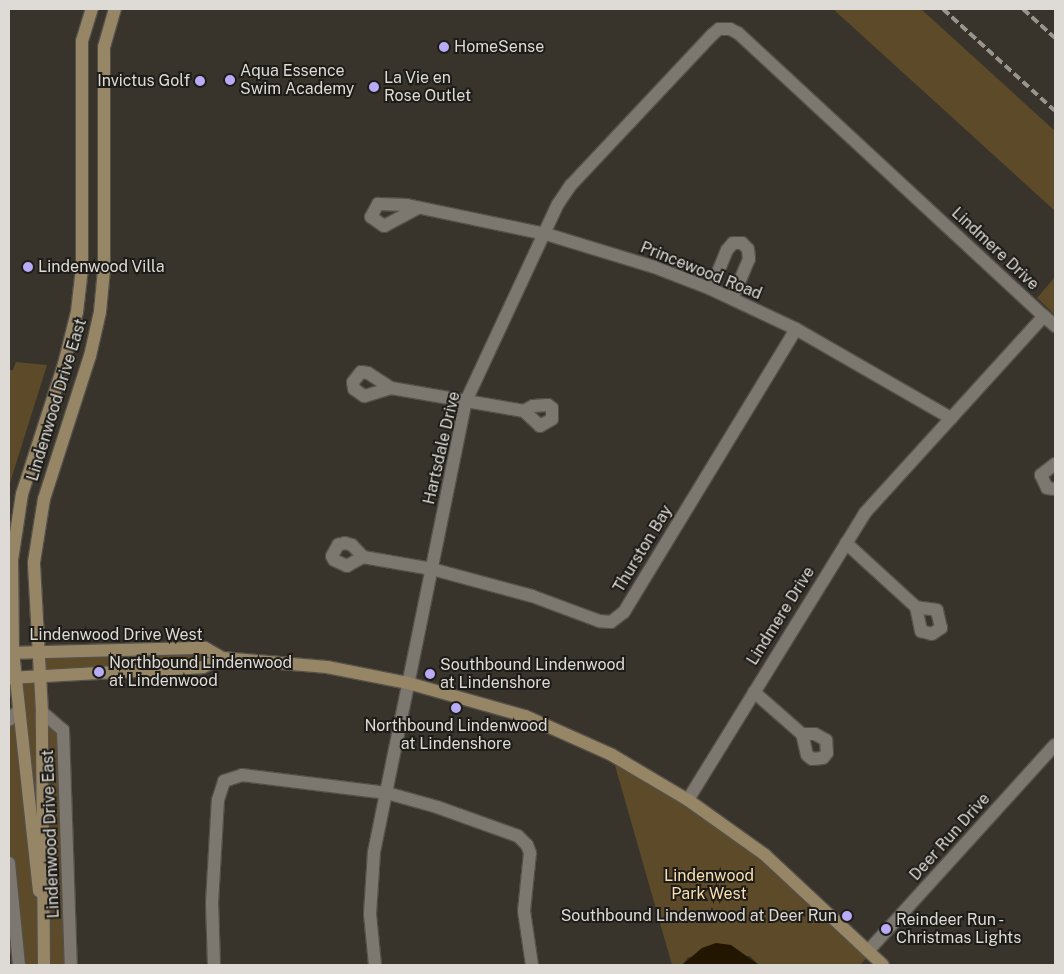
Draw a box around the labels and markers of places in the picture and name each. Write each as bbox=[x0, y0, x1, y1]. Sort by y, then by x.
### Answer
place label: HomeSense bbox=[454, 37, 544, 57]
marker: HomeSense bbox=[438, 41, 450, 53]
place label: Aqua Essence Swim Academy bbox=[240, 61, 354, 99]
place label: La Vie en Rose Outlet bbox=[384, 68, 471, 106]
place label: Invictus Golf bbox=[97, 71, 190, 91]
marker: Aqua Essence Swim Academy bbox=[224, 74, 236, 86]
marker: Invictus Golf bbox=[194, 75, 206, 87]
marker: La Vie en Rose Outlet bbox=[368, 81, 380, 93]
place label: Lindenwood Villa bbox=[38, 257, 165, 277]
marker: Lindenwood Villa bbox=[22, 261, 34, 273]
place label: Northbound Lindenwood at Lindenwood bbox=[109, 653, 292, 691]
place label: Southbound Lindenwood at Lindenshore bbox=[440, 655, 625, 693]
marker: Northbound Lindenwood at Lindenwood bbox=[93, 666, 105, 678]
marker: Southbound Lindenwood at Lindenshore bbox=[424, 668, 436, 680]
marker: Northbound Lindenwood at Lindenshore bbox=[450, 702, 462, 714]
place label: Northbound Lindenwood at Lindenshore bbox=[364, 716, 548, 754]
place label: Southbound Lindenwood at Deer Run bbox=[561, 906, 837, 926]
marker: Southbound Lindenwood at Deer Run bbox=[841, 910, 853, 922]
place label: Reindeer Run - Christmas Lights bbox=[896, 910, 1021, 948]
marker: Reindeer Run - Christmas Lights bbox=[880, 923, 892, 935]

